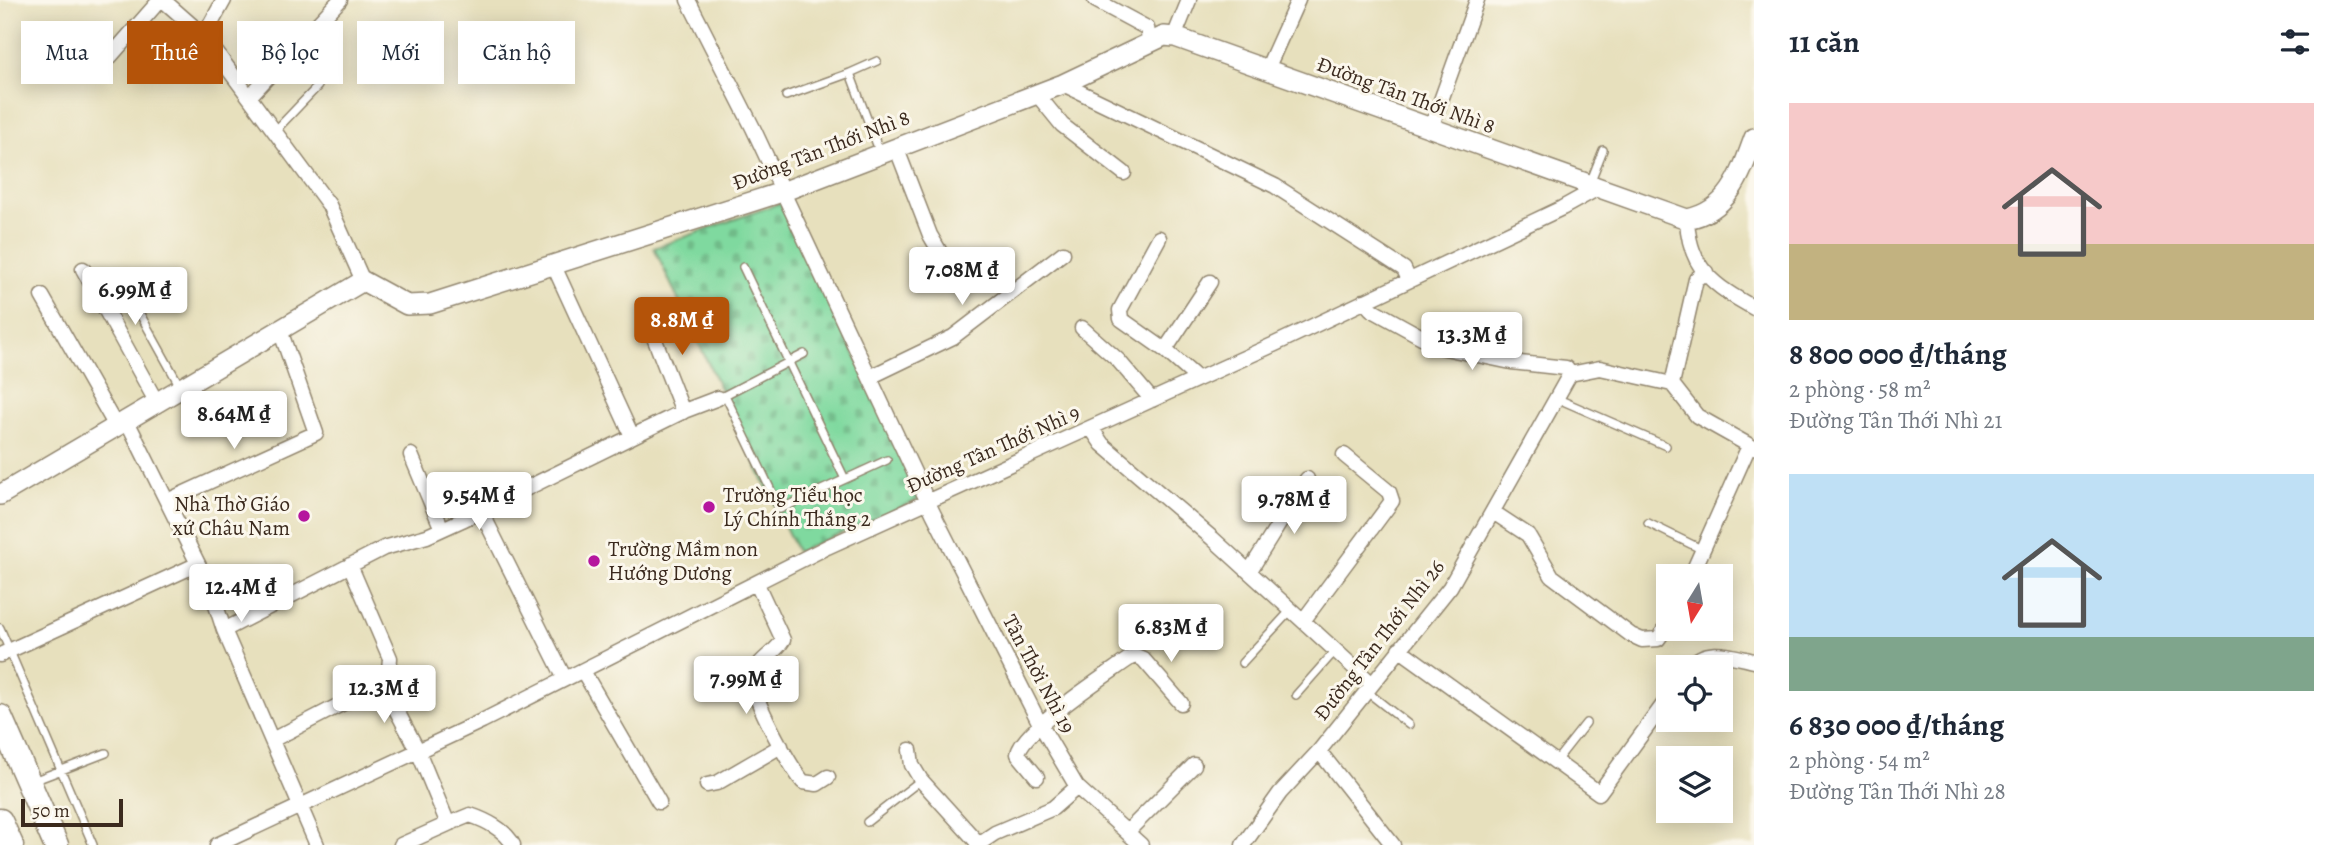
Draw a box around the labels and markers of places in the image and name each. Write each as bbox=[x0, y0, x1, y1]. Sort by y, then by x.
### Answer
pin: 7.08M ₫ bbox=[897, 247, 1027, 307]
pin: 6.99M ₫ bbox=[70, 268, 200, 327]
pin: 8.8M ₫ bbox=[625, 298, 739, 357]
pin: 13.3M ₫ bbox=[1407, 312, 1537, 372]
pin: 8.64M ₫ bbox=[169, 392, 299, 451]
pin: 9.54M ₫ bbox=[414, 472, 544, 532]
pin: 9.78M ₫ bbox=[1229, 476, 1359, 536]
place label: Trường Tiểu học Lý Chính Thắng 2 bbox=[723, 481, 871, 533]
place label: Nhà Thờ Giáo xứ Châu Nam bbox=[173, 490, 290, 542]
marker: Trường Tiểu học Lý Chính Thắng 2 bbox=[701, 499, 717, 515]
marker: Nhà Thờ Giáo xứ Châu Nam bbox=[296, 508, 312, 524]
place label: Trường Mầm non Hướng Dương bbox=[608, 535, 758, 587]
marker: Trường Mầm non Hướng Dương bbox=[586, 553, 602, 569]
pin: 12.4M ₫ bbox=[176, 564, 306, 624]
pin: 6.83M ₫ bbox=[1106, 604, 1236, 664]
pin: 7.99M ₫ bbox=[681, 656, 811, 716]
pin: 12.3M ₫ bbox=[319, 666, 449, 725]

